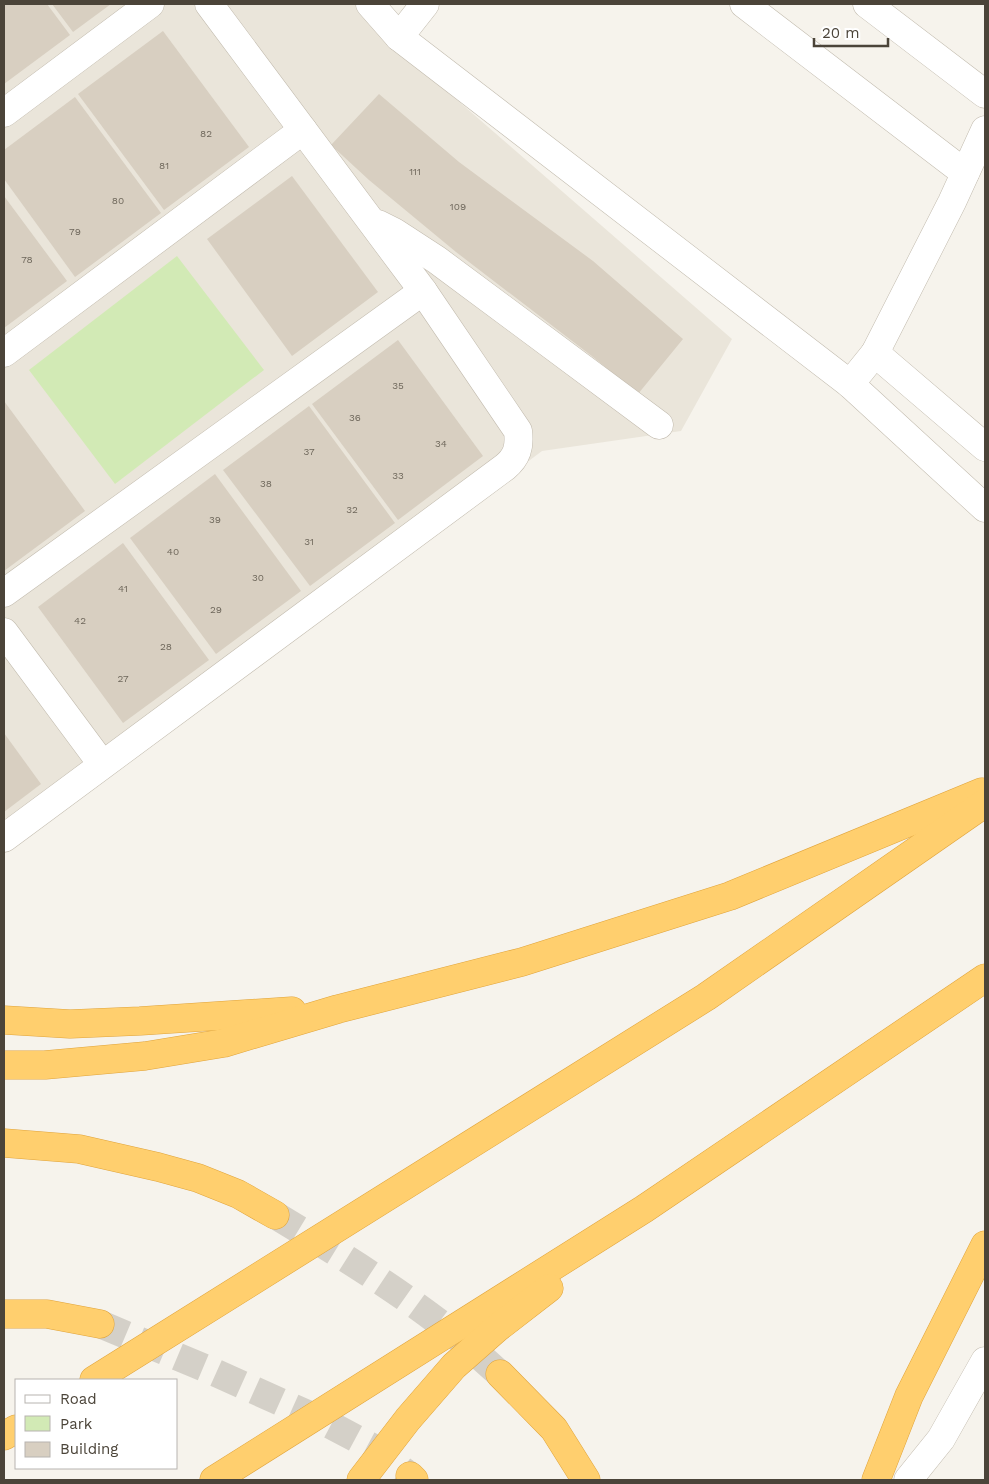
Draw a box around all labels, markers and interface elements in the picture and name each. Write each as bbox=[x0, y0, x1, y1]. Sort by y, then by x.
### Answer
scale bar bbox=[814, 15, 888, 47]
text: 20 m bbox=[822, 24, 860, 42]
house number: 82 bbox=[200, 128, 212, 139]
house number: 81 bbox=[159, 160, 169, 171]
house number: 111 bbox=[409, 166, 421, 177]
house number: 80 bbox=[112, 195, 124, 206]
house number: 109 bbox=[450, 201, 466, 212]
house number: 79 bbox=[69, 226, 81, 237]
house number: 78 bbox=[21, 254, 33, 265]
house number: 35 bbox=[392, 380, 404, 391]
house number: 36 bbox=[349, 412, 361, 423]
house number: 34 bbox=[435, 438, 447, 449]
house number: 37 bbox=[303, 446, 315, 457]
house number: 33 bbox=[392, 470, 404, 481]
house number: 38 bbox=[260, 478, 272, 489]
house number: 32 bbox=[346, 504, 358, 515]
house number: 39 bbox=[209, 514, 221, 525]
house number: 31 bbox=[304, 536, 314, 547]
house number: 40 bbox=[167, 546, 179, 557]
house number: 30 bbox=[252, 572, 264, 583]
house number: 41 bbox=[118, 583, 128, 594]
house number: 29 bbox=[210, 604, 222, 615]
house number: 42 bbox=[74, 615, 86, 626]
house number: 28 bbox=[160, 641, 172, 652]
house number: 27 bbox=[117, 673, 129, 684]
legend bbox=[15, 1379, 178, 1469]
text: Road bbox=[60, 1390, 97, 1408]
text: Park bbox=[60, 1415, 93, 1433]
text: Building bbox=[60, 1440, 118, 1458]

